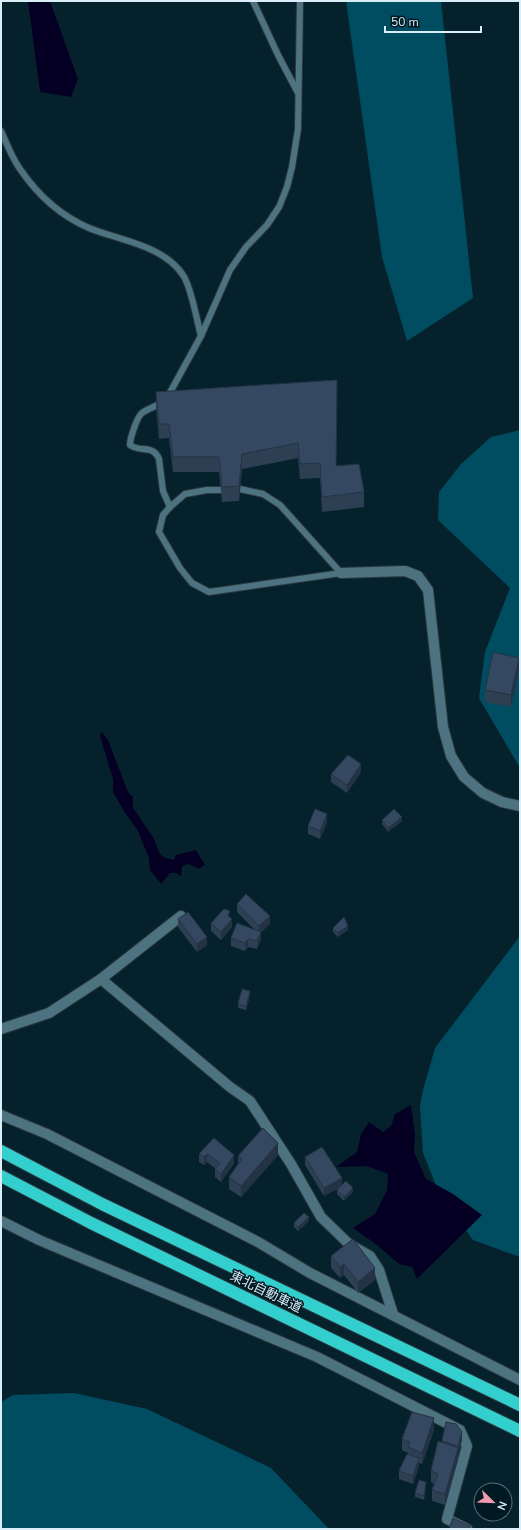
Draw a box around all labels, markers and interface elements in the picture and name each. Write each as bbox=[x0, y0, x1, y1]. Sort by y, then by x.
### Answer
scale bar bbox=[385, 8, 481, 34]
text: 50 m bbox=[391, 14, 419, 30]
street label: 東北自動車道 bbox=[227, 1267, 305, 1317]
north arrow bbox=[473, 1482, 513, 1522]
text: N bbox=[493, 1499, 510, 1512]

